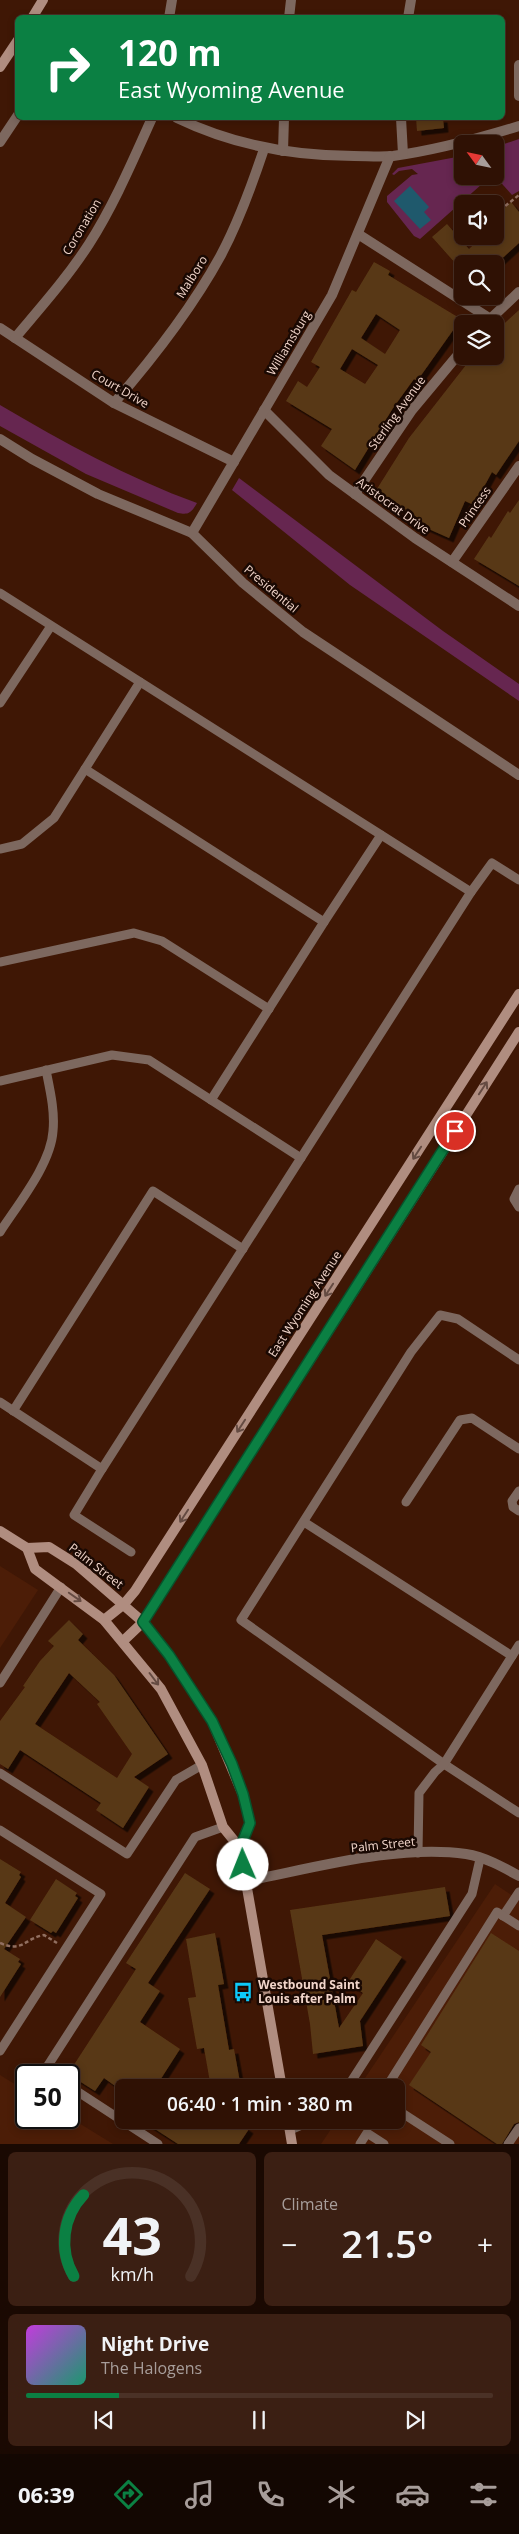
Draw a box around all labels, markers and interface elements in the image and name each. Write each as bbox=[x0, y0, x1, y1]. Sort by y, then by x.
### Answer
text: 120 m bbox=[118, 29, 222, 76]
icon: right bbox=[35, 35, 100, 100]
text: East Wyoming Avenue bbox=[118, 74, 345, 104]
north arrow bbox=[454, 135, 504, 185]
map controls bbox=[454, 135, 504, 365]
street label: Coronation bbox=[58, 195, 105, 258]
button: sound bbox=[454, 195, 504, 245]
street label: Malboro bbox=[172, 252, 211, 301]
button: search bbox=[454, 255, 504, 305]
street label: Williamsburg bbox=[263, 307, 315, 378]
button: layers bbox=[454, 315, 504, 365]
street label: Court Drive bbox=[88, 365, 152, 412]
street label: Sterling Avenue bbox=[364, 372, 429, 453]
street label: Aristocrat Drive bbox=[353, 473, 434, 538]
street label: Princess bbox=[454, 483, 495, 531]
street label: Presidential bbox=[241, 561, 302, 616]
one-way arrow bbox=[479, 1081, 489, 1095]
pin bbox=[434, 1110, 476, 1152]
icon: arrive bbox=[441, 1117, 469, 1145]
one-way arrow bbox=[412, 1145, 422, 1159]
street label: East Wyoming Avenue bbox=[264, 1247, 346, 1360]
one-way arrow bbox=[324, 1282, 334, 1296]
one-way arrow bbox=[236, 1419, 246, 1433]
one-way arrow bbox=[178, 1509, 189, 1523]
street label: Palm Street bbox=[66, 1539, 127, 1592]
one-way arrow bbox=[68, 1592, 82, 1602]
one-way arrow bbox=[148, 1672, 159, 1685]
street label: Palm Street bbox=[350, 1833, 416, 1856]
position arrow bbox=[216, 1838, 268, 1890]
place label: Westbound Saint Louis after Palm bbox=[258, 1976, 360, 2007]
bus stop icon: Westbound Saint Louis after Palm bbox=[232, 1981, 254, 2003]
speed limit sign: 50 bbox=[15, 2064, 80, 2129]
text: 06:40 · 1 min · 380 m bbox=[167, 2091, 353, 2117]
text: Climate bbox=[282, 2193, 338, 2215]
text: 43 bbox=[102, 2199, 161, 2270]
text: 21.5° bbox=[341, 2217, 433, 2269]
text: − bbox=[282, 2225, 298, 2263]
text: + bbox=[477, 2225, 493, 2263]
text: km/h bbox=[110, 2262, 153, 2286]
text: Night Drive bbox=[101, 2331, 209, 2357]
text: The Halogens bbox=[101, 2357, 202, 2379]
icon: previous bbox=[90, 2406, 118, 2434]
icon: pause bbox=[245, 2406, 273, 2434]
icon: next bbox=[401, 2406, 429, 2434]
icon: directions bbox=[111, 2477, 146, 2512]
icon: music bbox=[182, 2477, 217, 2512]
icon: phone bbox=[253, 2477, 288, 2512]
icon: climate bbox=[324, 2477, 359, 2512]
icon: car bbox=[395, 2477, 430, 2512]
icon: filters bbox=[466, 2477, 501, 2512]
text: 06:39 bbox=[18, 2479, 75, 2509]

